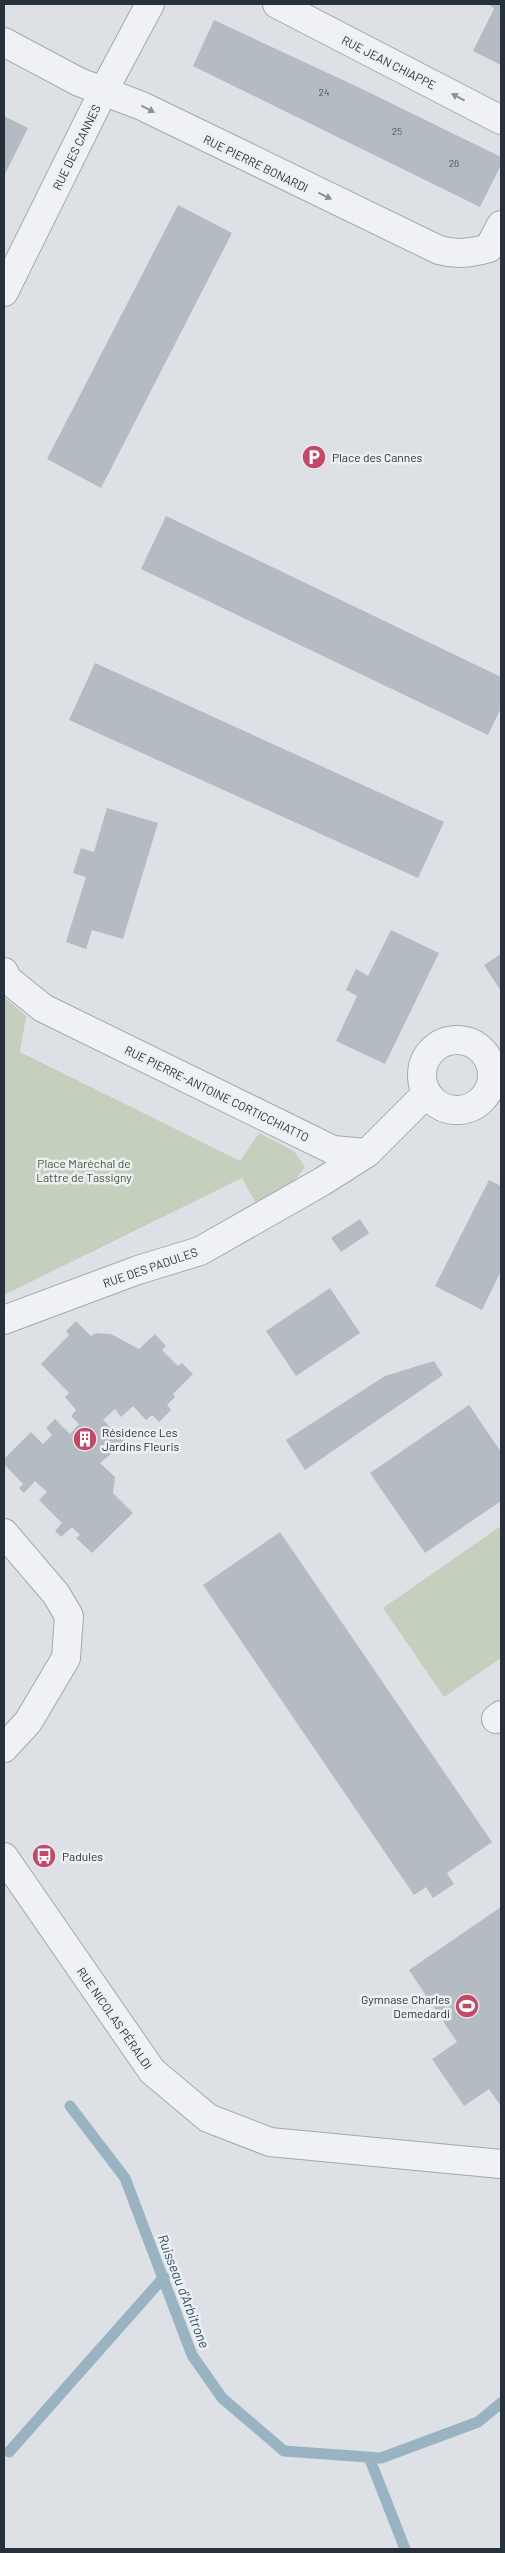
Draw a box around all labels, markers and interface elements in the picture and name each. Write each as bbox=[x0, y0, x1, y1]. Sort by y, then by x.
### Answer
street label: RUE JEAN CHIAPPE bbox=[340, 32, 438, 92]
house number: 24 bbox=[319, 86, 329, 98]
one-way arrow bbox=[451, 93, 465, 101]
street label: RUE DES CANNES bbox=[49, 102, 103, 192]
one-way arrow bbox=[141, 105, 155, 113]
house number: 25 bbox=[392, 125, 402, 137]
street label: RUE PIERRE BONARDI bbox=[201, 132, 311, 194]
house number: 26 bbox=[449, 157, 459, 169]
one-way arrow bbox=[318, 192, 333, 200]
parking icon: Place des Cannes bbox=[301, 444, 327, 470]
place label: Place des Cannes bbox=[332, 450, 422, 464]
street label: RUE PIERRE-ANTOINE CORTICCHIATTO bbox=[123, 1042, 311, 1144]
park label: Place Maréchal de Lattre de Tassigny bbox=[36, 1156, 132, 1184]
street label: RUE DES PADULES bbox=[101, 1244, 199, 1290]
place label: Résidence Les Jardins Fleuris bbox=[102, 1425, 179, 1453]
building icon: Résidence Les Jardins Fleuris bbox=[72, 1426, 98, 1452]
bus stop icon: Padules bbox=[31, 1843, 57, 1869]
place label: Padules bbox=[62, 1849, 103, 1863]
street label: RUE NICOLAS PÉRALDI bbox=[75, 1964, 155, 2072]
place label: Gymnase Charles Demedardi bbox=[361, 1992, 450, 2020]
sports icon: Gymnase Charles Demedardi bbox=[454, 1993, 480, 2019]
water label: Ruisseau d'Arbitrone bbox=[154, 2232, 214, 2350]

